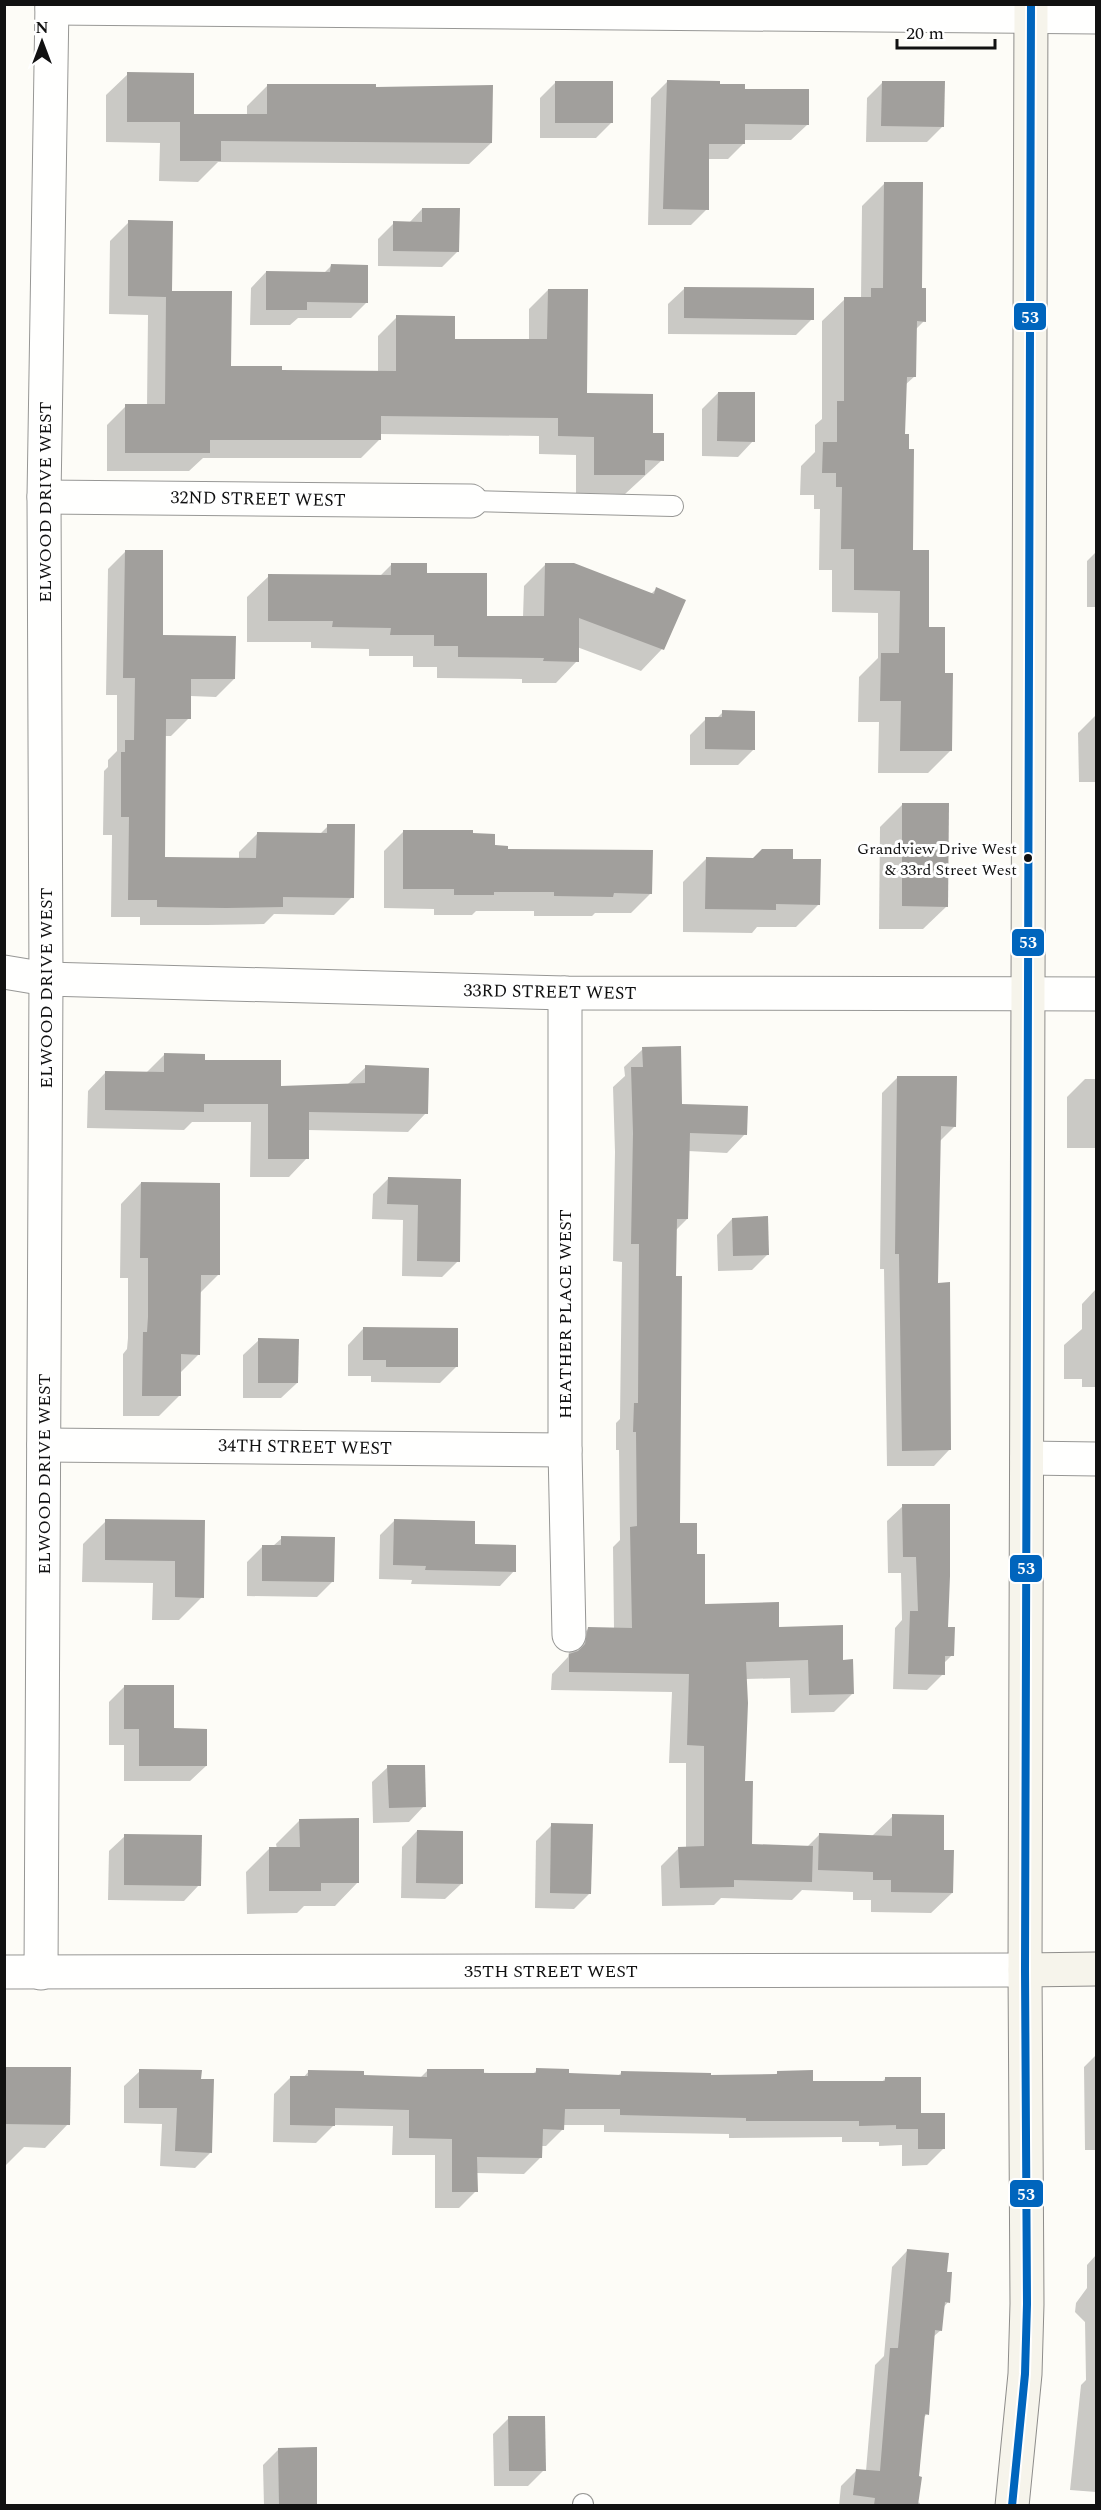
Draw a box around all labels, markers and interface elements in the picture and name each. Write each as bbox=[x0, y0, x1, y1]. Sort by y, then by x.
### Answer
north arrow bbox=[12, 12, 72, 72]
scale bar bbox=[897, 12, 994, 50]
text: N bbox=[35, 16, 49, 40]
text: 20 m bbox=[906, 20, 944, 47]
line badge: 53 bbox=[1013, 302, 1047, 331]
text: 53 bbox=[1021, 306, 1039, 330]
street label: ELWOOD DRIVE WEST bbox=[32, 401, 59, 603]
street label: 32ND STREET WEST bbox=[170, 484, 346, 514]
place label: Grandview Drive West & 33rd Street West bbox=[857, 837, 1017, 882]
marker: Grandview Drive West & 33rd Street West bbox=[1022, 852, 1034, 864]
street label: ELWOOD DRIVE WEST bbox=[33, 887, 60, 1089]
line badge: 53 bbox=[1011, 928, 1045, 957]
text: 53 bbox=[1019, 931, 1037, 955]
street label: 33RD STREET WEST bbox=[463, 977, 637, 1007]
street label: HEATHER PLACE WEST bbox=[552, 1209, 579, 1419]
street label: ELWOOD DRIVE WEST bbox=[31, 1373, 58, 1575]
street label: 34TH STREET WEST bbox=[218, 1432, 392, 1462]
line badge: 53 bbox=[1009, 1554, 1043, 1583]
text: 53 bbox=[1017, 1557, 1035, 1581]
street label: 35TH STREET WEST bbox=[464, 1958, 638, 1985]
line badge: 53 bbox=[1009, 2179, 1044, 2208]
text: 53 bbox=[1017, 2183, 1035, 2207]

